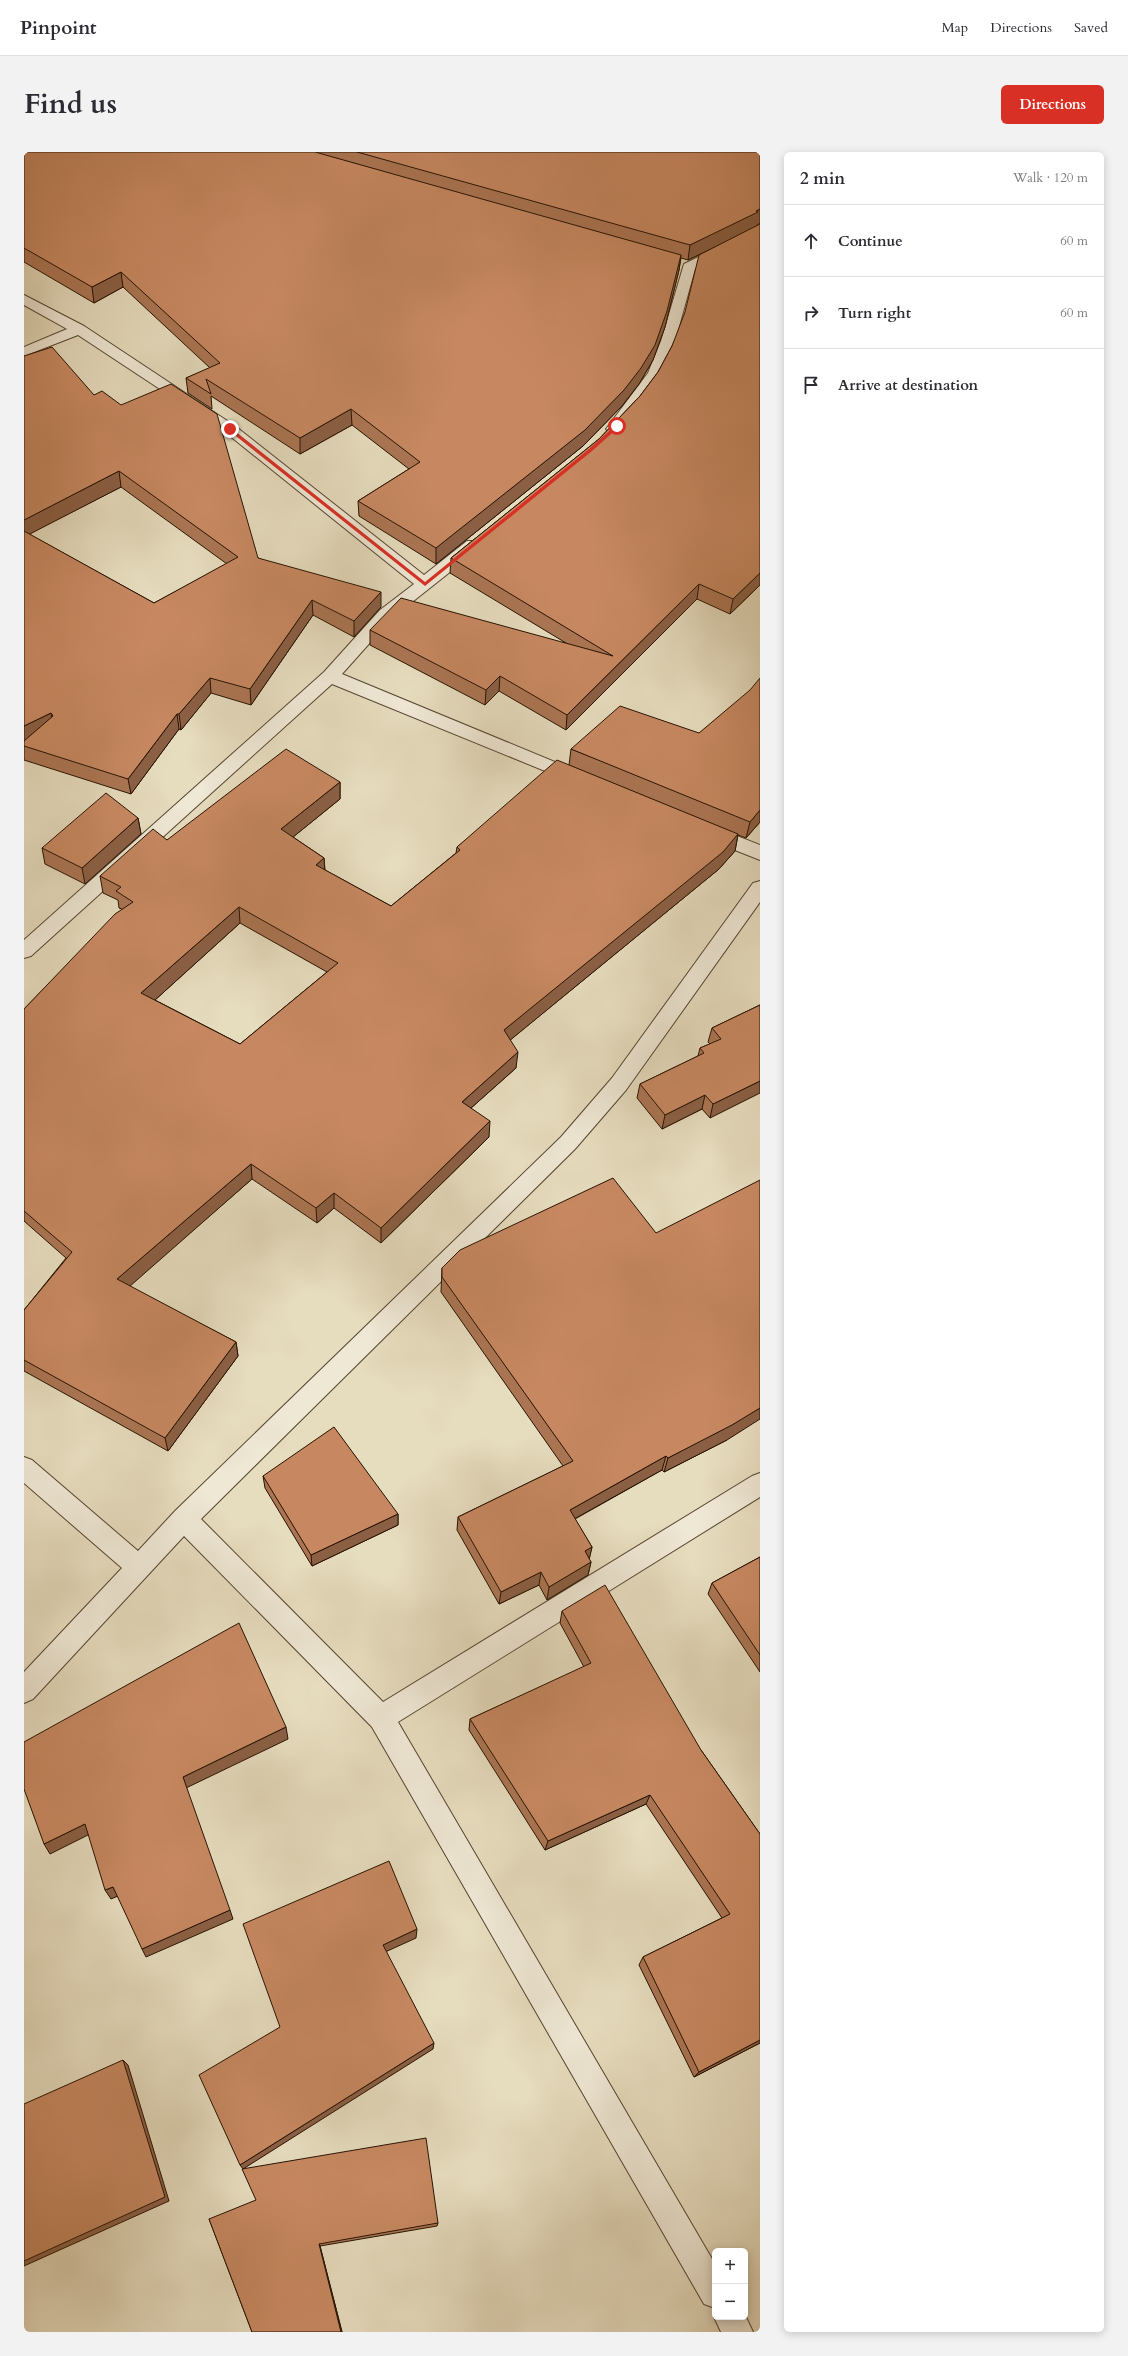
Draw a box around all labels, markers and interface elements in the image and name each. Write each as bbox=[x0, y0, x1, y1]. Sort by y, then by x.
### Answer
text: Pinpoint bbox=[20, 15, 97, 41]
text: Map bbox=[942, 18, 968, 37]
text: Directions bbox=[990, 18, 1052, 37]
text: Saved bbox=[1074, 18, 1108, 37]
text: Find us bbox=[24, 85, 117, 123]
button: Directions bbox=[1001, 85, 1104, 124]
text: 2 min bbox=[800, 167, 845, 190]
text: Walk · 120 m bbox=[1013, 169, 1088, 187]
icon: ahead bbox=[800, 230, 822, 252]
text: Continue bbox=[838, 231, 903, 251]
text: 60 m bbox=[1060, 232, 1088, 250]
icon: right bbox=[800, 302, 822, 324]
text: Turn right bbox=[838, 303, 911, 323]
text: 60 m bbox=[1060, 304, 1088, 322]
icon: arrive bbox=[800, 374, 822, 396]
text: Arrive at destination bbox=[838, 375, 978, 395]
route start bbox=[608, 417, 626, 435]
route end bbox=[221, 420, 239, 438]
map controls bbox=[712, 2248, 748, 2320]
button: + bbox=[712, 2248, 748, 2284]
button: − bbox=[712, 2284, 748, 2320]

